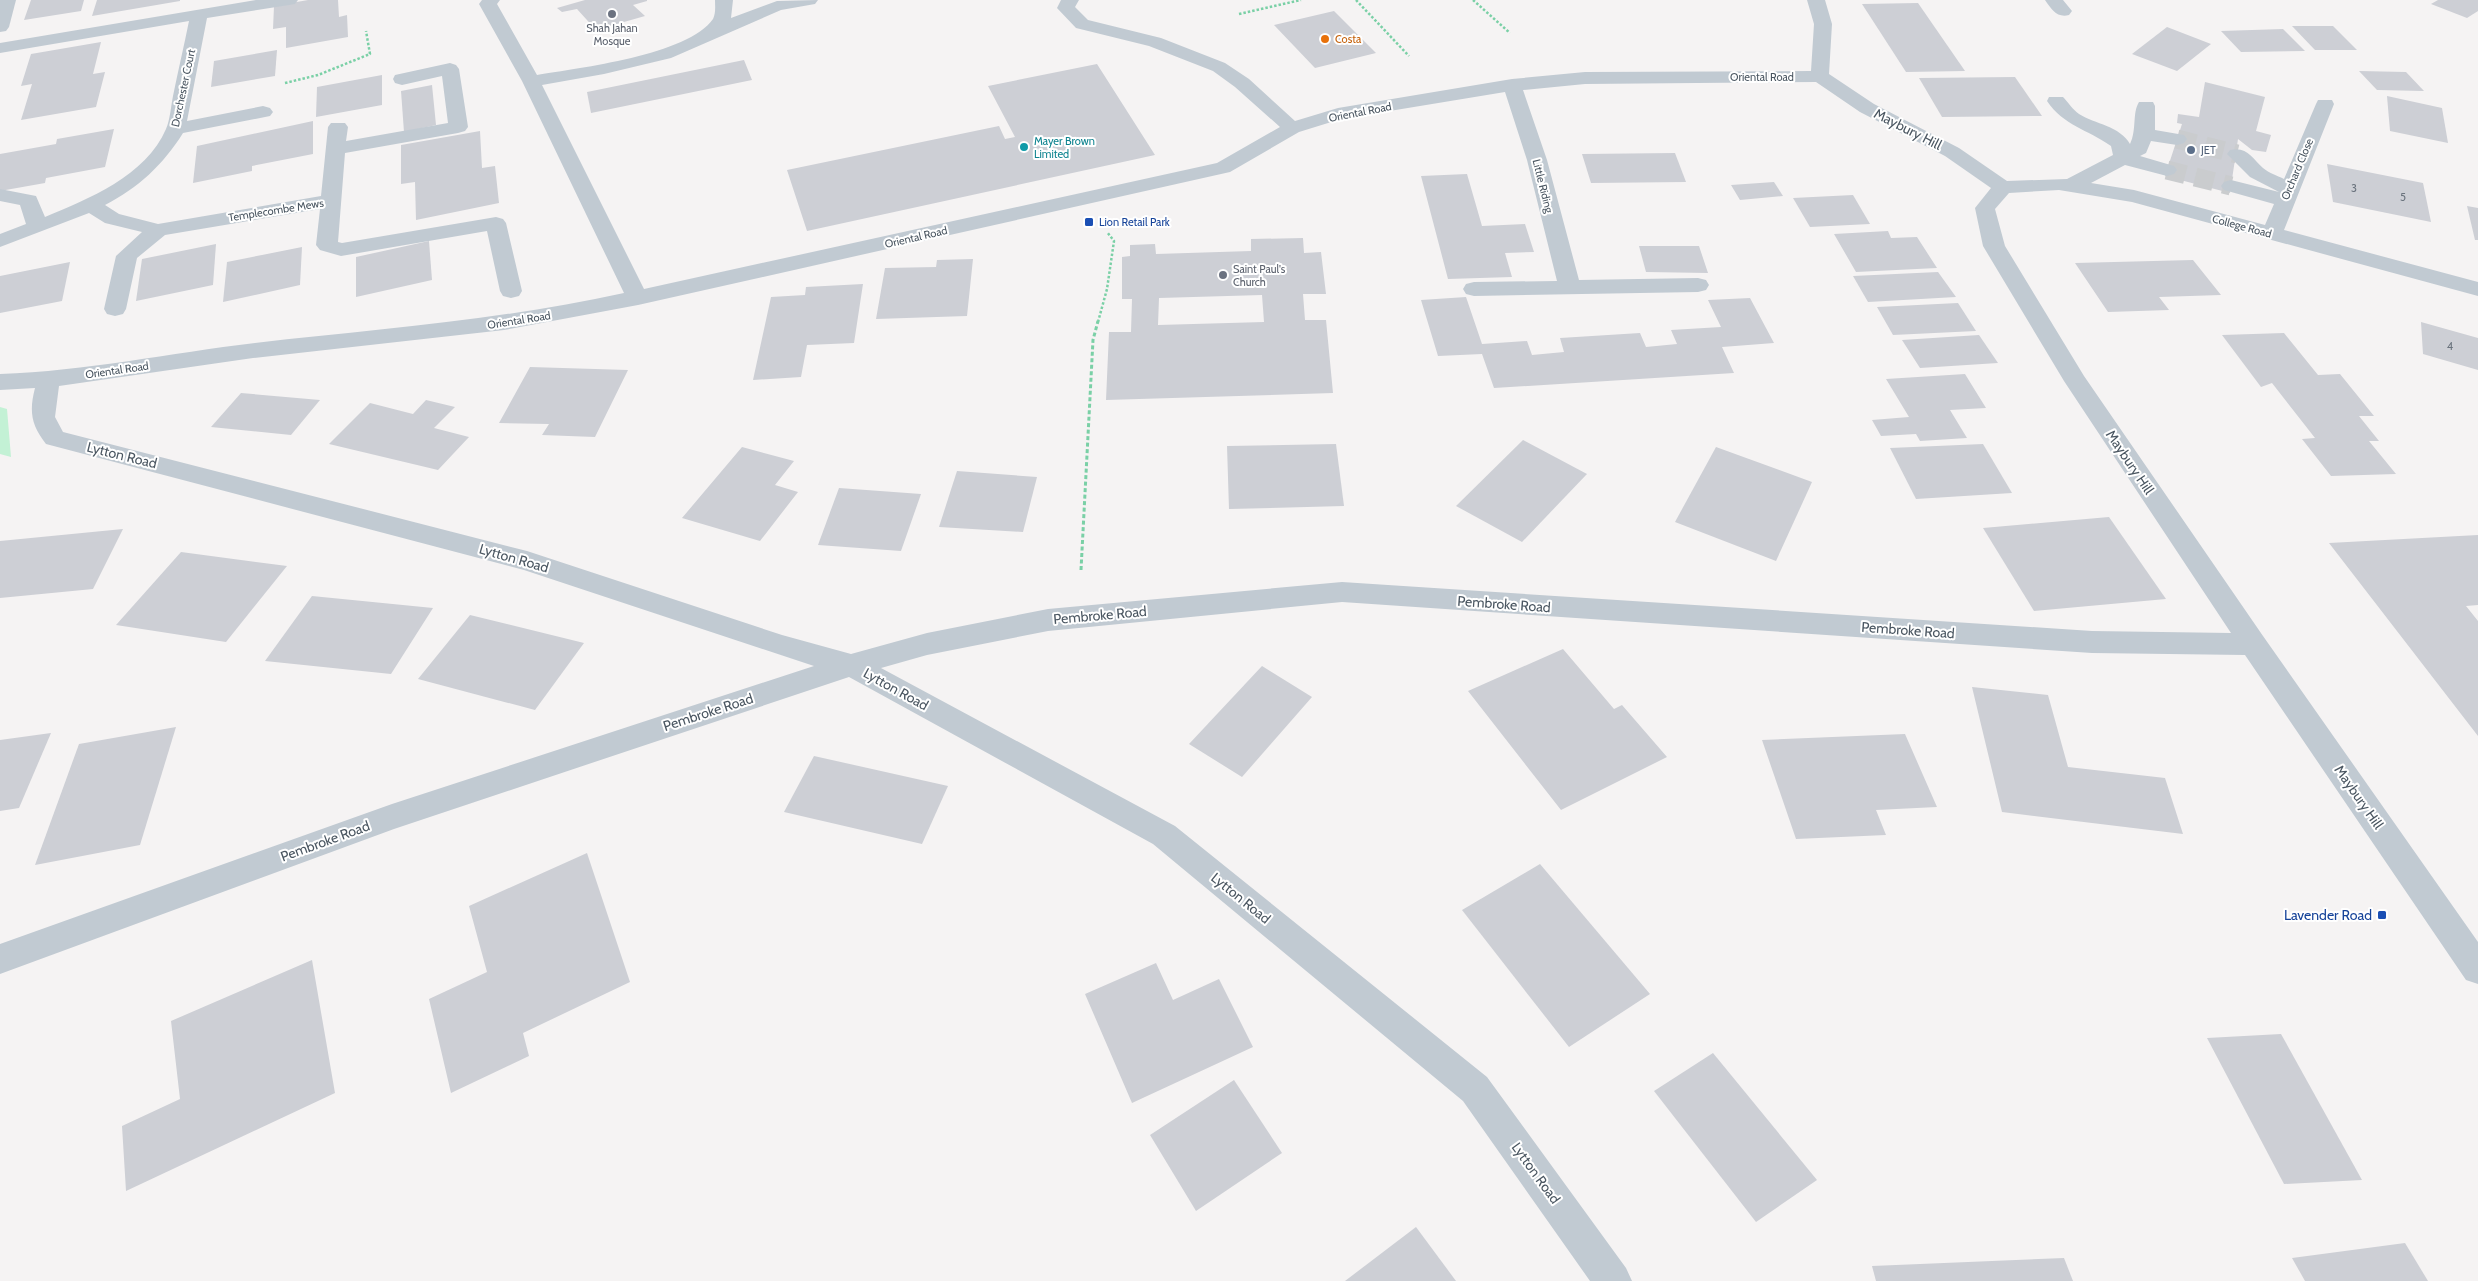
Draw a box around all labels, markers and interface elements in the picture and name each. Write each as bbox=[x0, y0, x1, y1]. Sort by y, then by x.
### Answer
marker: Shah Jahan Mosque bbox=[606, 8, 618, 20]
place label: Shah Jahan Mosque bbox=[586, 21, 638, 48]
place label: Costa bbox=[1335, 32, 1362, 46]
marker: Costa bbox=[1319, 33, 1331, 45]
street label: Dorchester Court bbox=[168, 47, 198, 128]
street label: Oriental Road bbox=[1730, 70, 1794, 84]
street label: Oriental Road bbox=[1327, 99, 1393, 125]
street label: Maybury Hill bbox=[1871, 104, 1946, 154]
place label: Mayer Brown Limited bbox=[1034, 134, 1095, 161]
street label: Orchard Close bbox=[2278, 136, 2316, 202]
marker: Mayer Brown Limited bbox=[1018, 141, 1030, 153]
place label: JET bbox=[2200, 143, 2216, 157]
marker: JET bbox=[2185, 144, 2197, 156]
street label: Little Riding bbox=[1530, 158, 1557, 215]
house number: 3 bbox=[2351, 181, 2357, 195]
house number: 5 bbox=[2400, 190, 2406, 204]
street label: Templecombe Mews bbox=[227, 195, 325, 224]
street label: College Road bbox=[2211, 211, 2273, 241]
place label: Lion Retail Park bbox=[1099, 215, 1170, 229]
marker: Lion Retail Park bbox=[1083, 216, 1095, 228]
street label: Oriental Road bbox=[883, 223, 949, 251]
place label: Saint Paul's Church bbox=[1233, 262, 1286, 289]
marker: Saint Paul's Church bbox=[1217, 269, 1229, 281]
street label: Oriental Road bbox=[486, 308, 552, 332]
house number: 4 bbox=[2447, 339, 2454, 353]
street label: Oriental Road bbox=[84, 359, 150, 381]
street label: Maybury Hill bbox=[2102, 426, 2159, 498]
street label: Lytton Road bbox=[85, 438, 159, 472]
street label: Lytton Road bbox=[477, 539, 551, 577]
street label: Pembroke Road bbox=[1457, 592, 1551, 616]
street label: Pembroke Road bbox=[1053, 602, 1147, 628]
street label: Pembroke Road bbox=[1861, 618, 1955, 642]
street label: Lytton Road bbox=[860, 664, 932, 714]
street label: Pembroke Road bbox=[661, 689, 755, 735]
street label: Maybury Hill bbox=[2330, 762, 2388, 833]
street label: Pembroke Road bbox=[278, 817, 372, 865]
street label: Lytton Road bbox=[1208, 869, 1274, 927]
place label: Lavender Road bbox=[2284, 906, 2372, 924]
marker: Lavender Road bbox=[2376, 909, 2388, 921]
street label: Lytton Road bbox=[1508, 1139, 1564, 1207]

